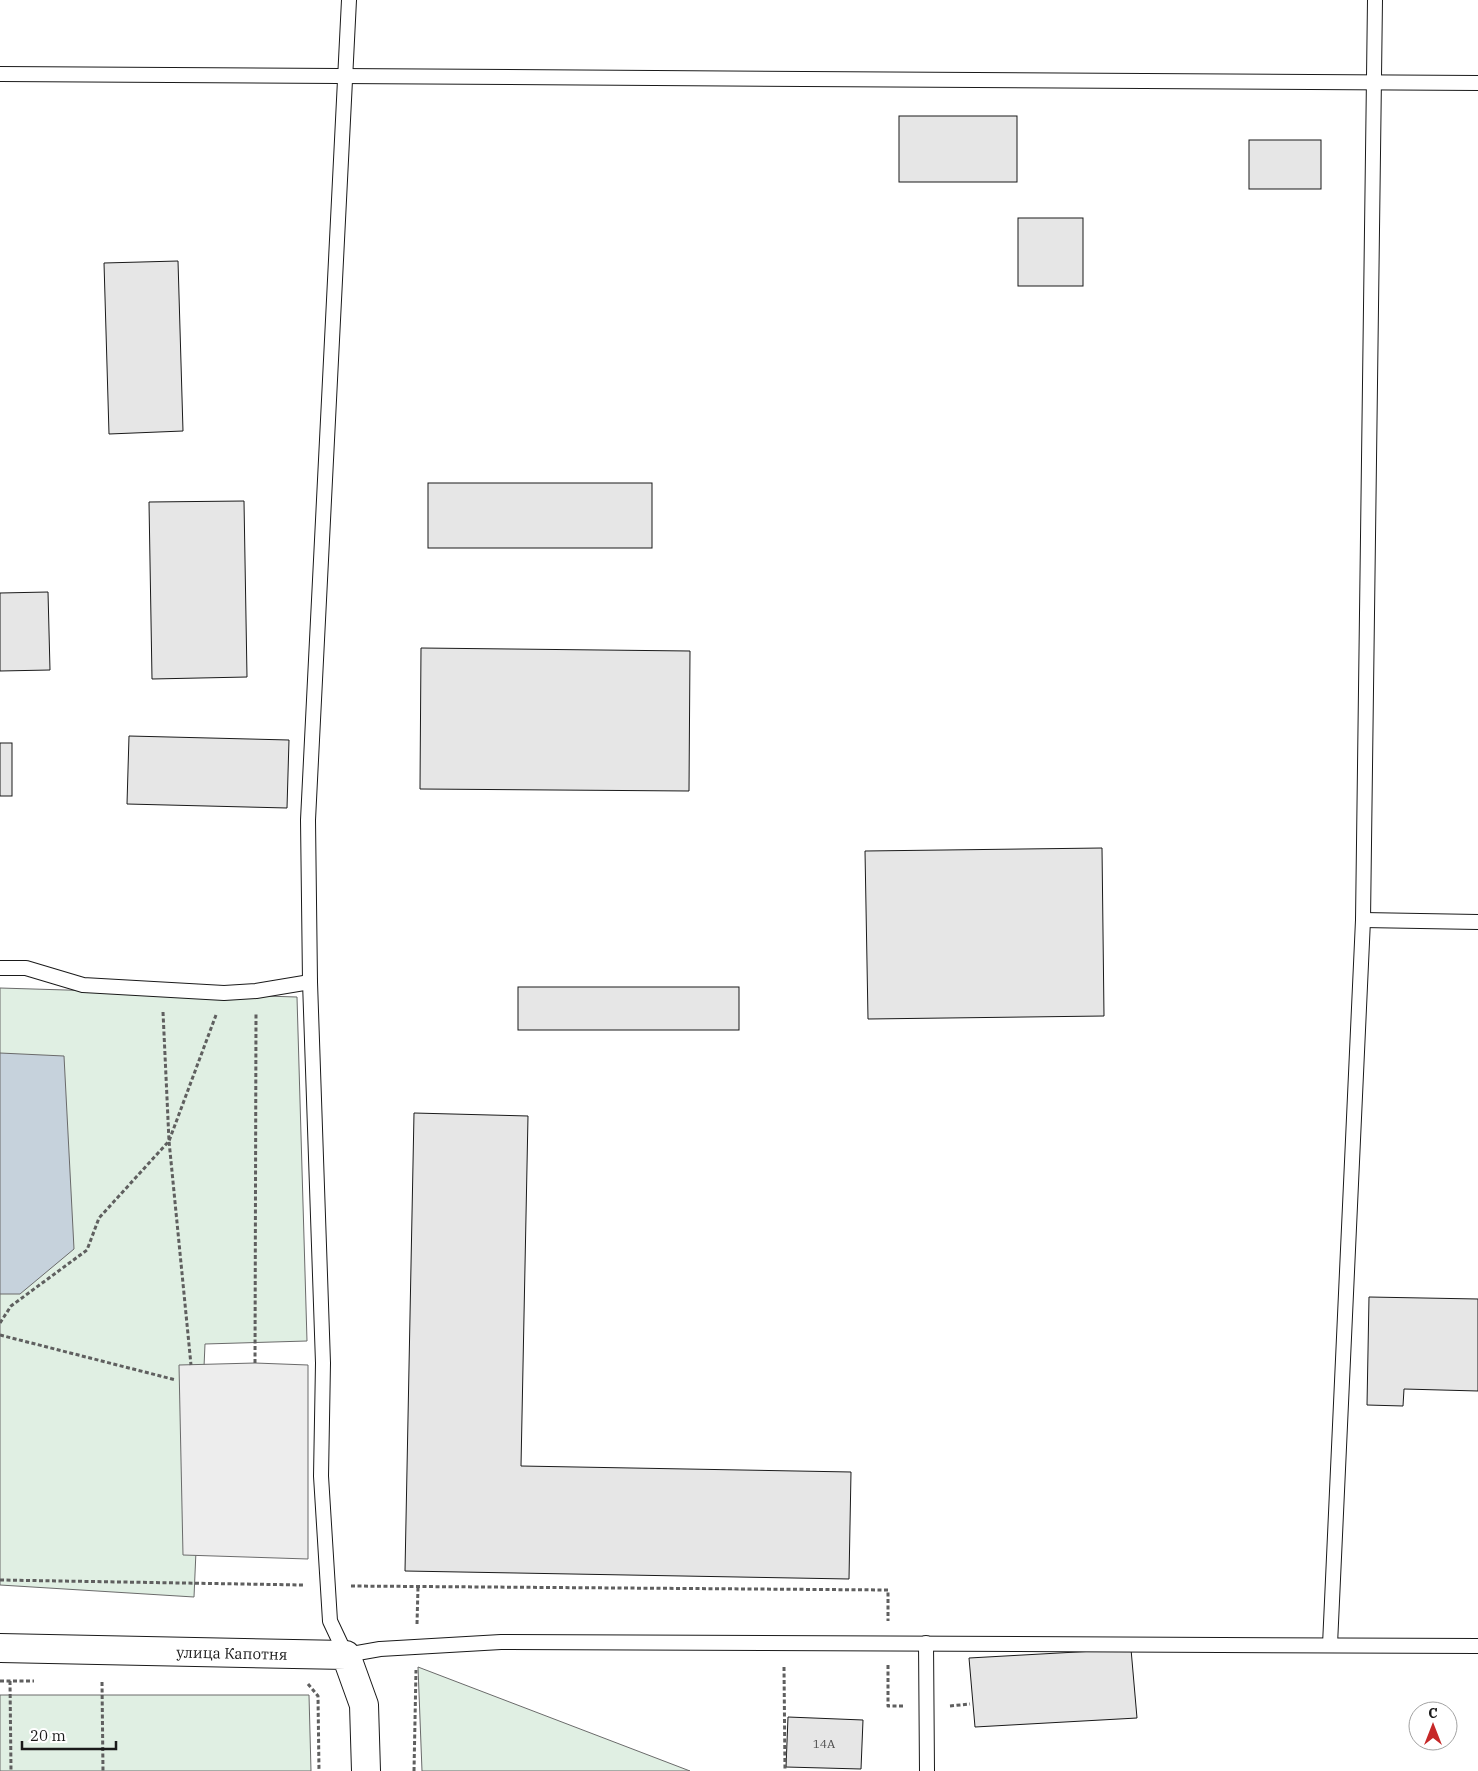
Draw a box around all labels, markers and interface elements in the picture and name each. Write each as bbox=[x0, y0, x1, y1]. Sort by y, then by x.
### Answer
street label: улица Капотня bbox=[176, 1642, 288, 1663]
north arrow bbox=[1408, 1701, 1458, 1751]
text: С bbox=[1428, 1704, 1438, 1722]
scale bar bbox=[22, 1718, 116, 1750]
text: 20 m bbox=[30, 1726, 66, 1745]
house number: 14А bbox=[813, 1736, 836, 1751]

